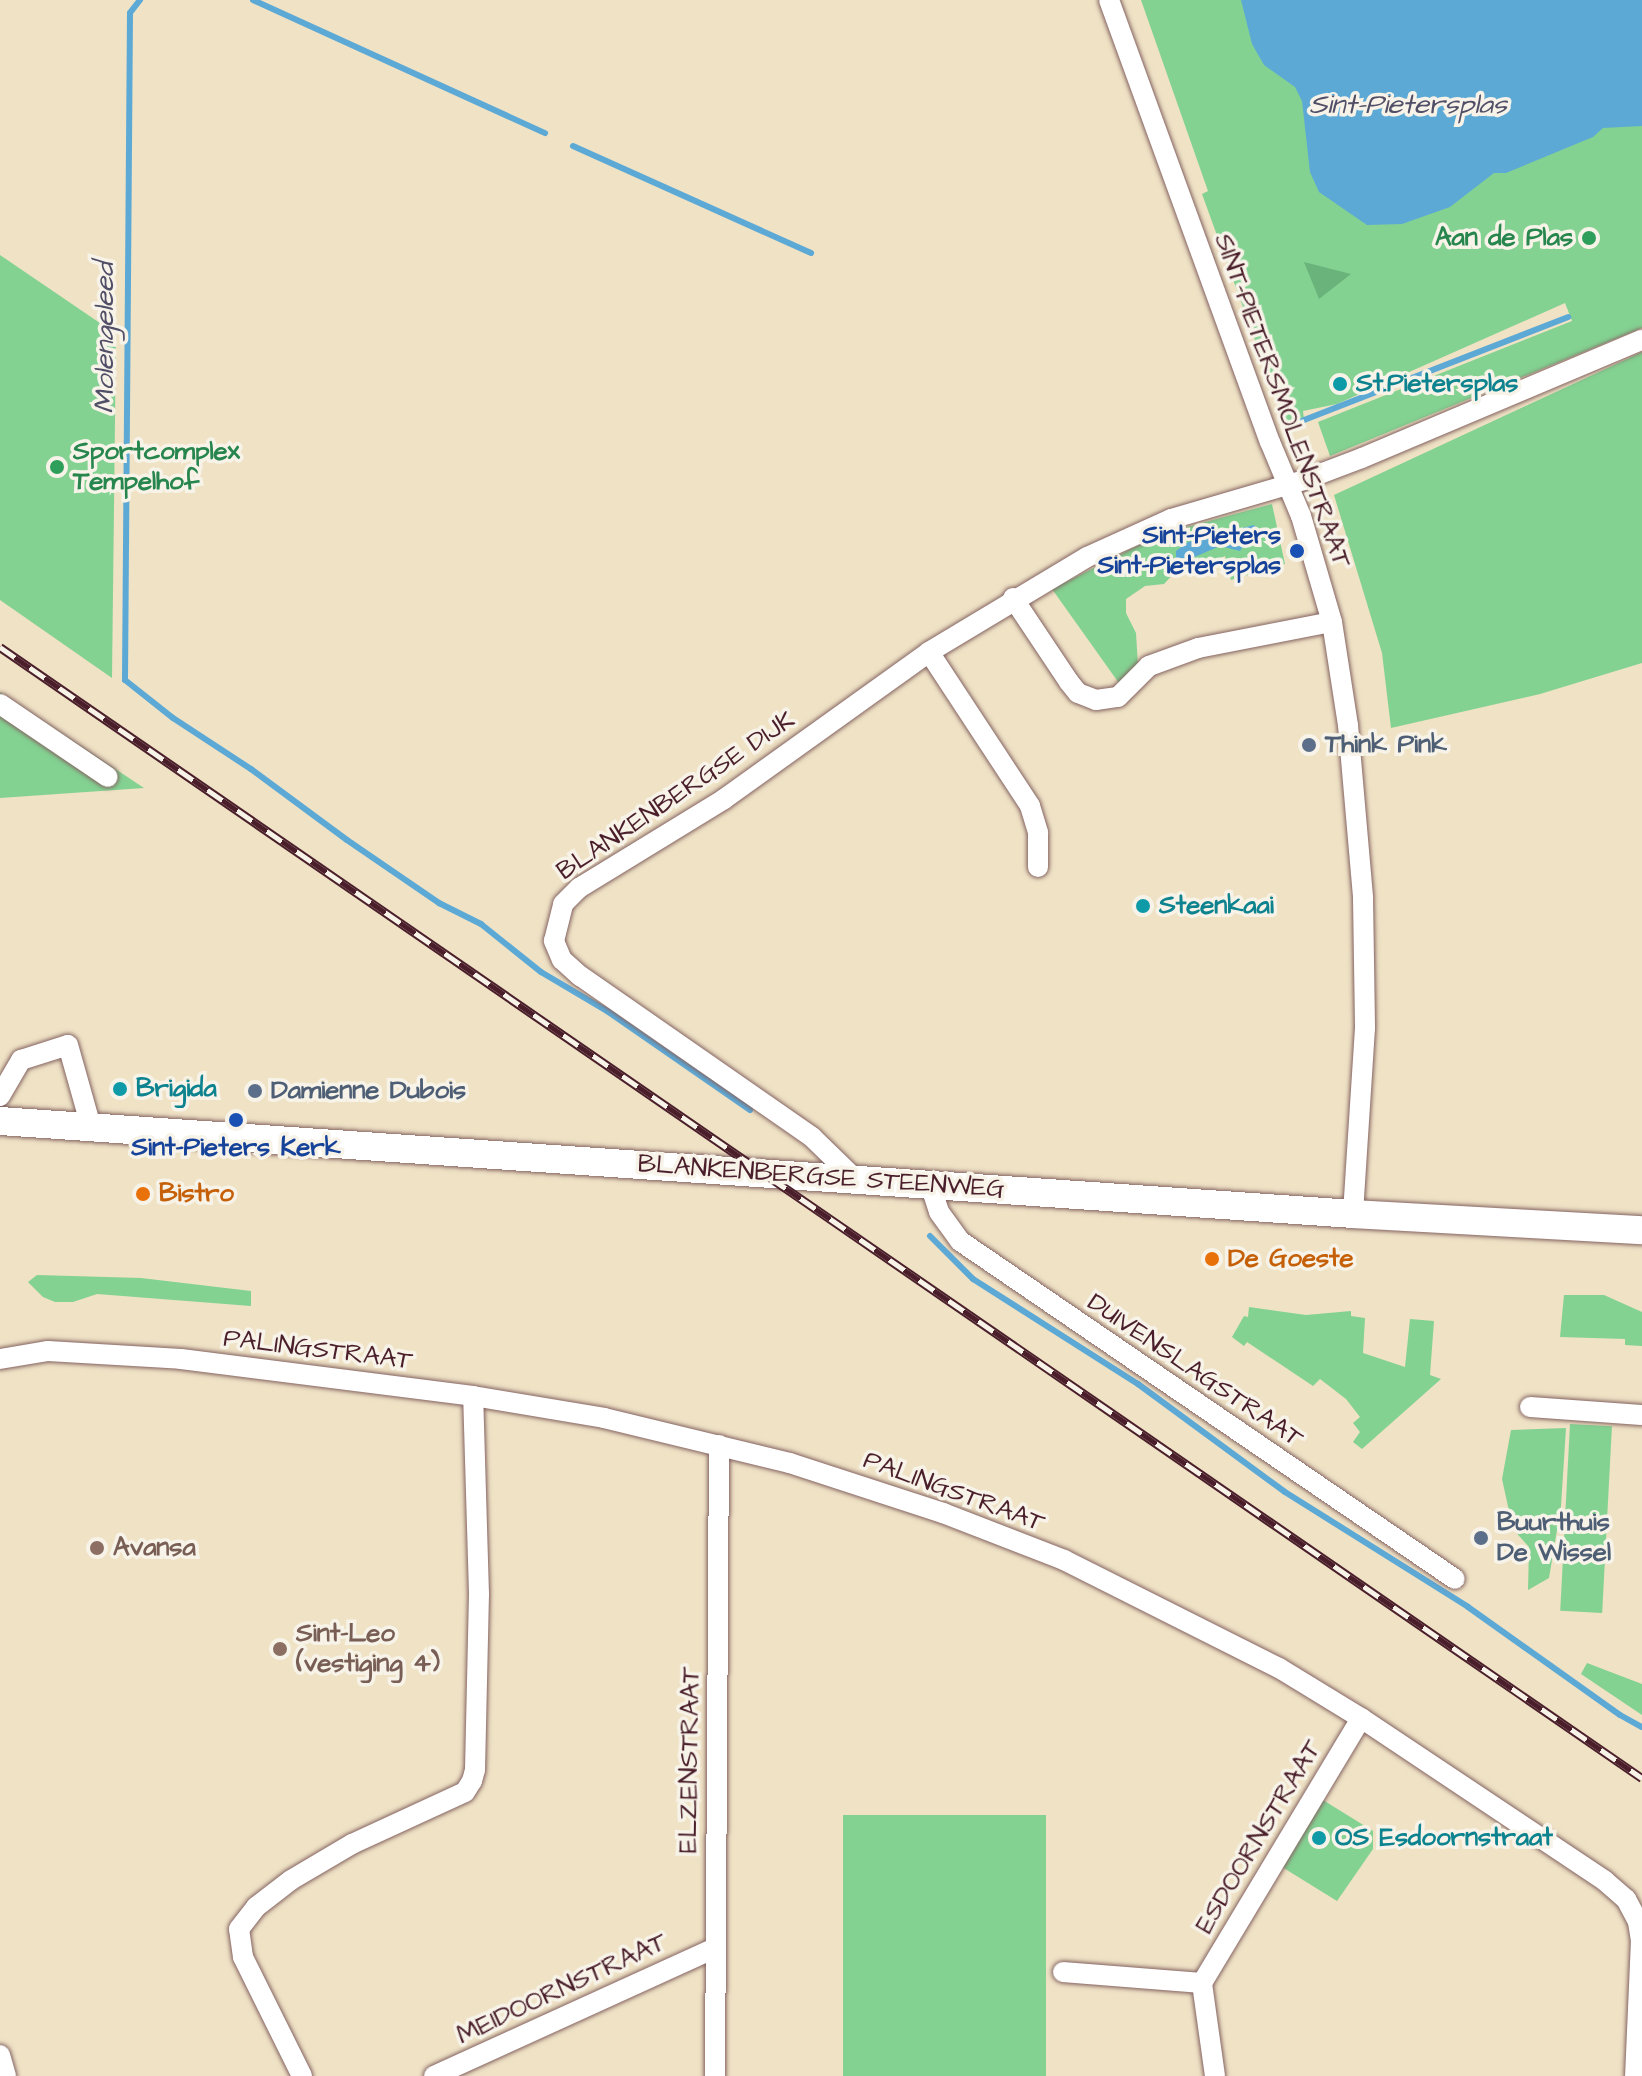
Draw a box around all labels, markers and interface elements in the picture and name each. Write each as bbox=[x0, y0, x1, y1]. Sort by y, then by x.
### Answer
water label: Sint-Pietersplas bbox=[1309, 88, 1507, 122]
place label: Aan de Plas bbox=[1435, 222, 1573, 254]
marker: Aan de Plas bbox=[1580, 229, 1598, 247]
street label: SINT-PIETERSMOLENSTRAAT bbox=[1207, 230, 1357, 572]
water label: Molengeleed bbox=[88, 262, 122, 414]
place label: St.Pietersplas bbox=[1356, 368, 1518, 400]
marker: St.Pietersplas bbox=[1331, 375, 1349, 393]
place label: Sportcomplex Tempelhof bbox=[73, 436, 240, 498]
marker: Sportcomplex Tempelhof bbox=[48, 458, 66, 476]
place label: Sint-Pieters Sint-Pietersplas bbox=[1097, 520, 1281, 582]
marker: Sint-Pieters Sint-Pietersplas bbox=[1288, 542, 1306, 560]
street label: BLANKENBERGSE DIJK bbox=[551, 705, 801, 887]
place label: Think Pink bbox=[1325, 729, 1447, 761]
marker: Think Pink bbox=[1300, 736, 1318, 754]
place label: Steenkaai bbox=[1159, 890, 1274, 922]
marker: Steenkaai bbox=[1134, 897, 1152, 915]
place label: Brigida bbox=[136, 1073, 217, 1105]
place label: Damienne Dubois bbox=[271, 1075, 466, 1107]
marker: Brigida bbox=[111, 1080, 129, 1098]
marker: Damienne Dubois bbox=[246, 1082, 264, 1100]
marker: Sint-Pieters Kerk bbox=[227, 1111, 245, 1129]
place label: Sint-Pieters Kerk bbox=[131, 1132, 341, 1164]
street label: BLANKENBERGSE STEENWEG bbox=[637, 1149, 1005, 1205]
place label: Bistro bbox=[159, 1178, 234, 1210]
marker: Bistro bbox=[134, 1185, 152, 1203]
place label: De Goeste bbox=[1228, 1243, 1354, 1275]
marker: De Goeste bbox=[1203, 1250, 1221, 1268]
street label: DUIVENSLAGSTRAAT bbox=[1081, 1287, 1309, 1455]
street label: PALINGSTRAAT bbox=[222, 1323, 414, 1377]
street label: PALINGSTRAAT bbox=[859, 1445, 1049, 1539]
place label: Buurthuis De Wissel bbox=[1497, 1507, 1611, 1568]
marker: Buurthuis De Wissel bbox=[1472, 1529, 1490, 1547]
place label: Avansa bbox=[113, 1532, 196, 1564]
marker: Avansa bbox=[88, 1539, 106, 1557]
place label: Sint-Leo (vestiging 4) bbox=[296, 1618, 440, 1680]
marker: Sint-Leo (vestiging 4) bbox=[271, 1640, 289, 1658]
street label: ELZENSTRAAT bbox=[673, 1667, 707, 1853]
street label: ESDOORNSTRAAT bbox=[1189, 1735, 1329, 1939]
place label: OS Esdoornstraat bbox=[1335, 1822, 1553, 1854]
marker: OS Esdoornstraat bbox=[1310, 1829, 1328, 1847]
street label: MEIDOORNSTRAAT bbox=[452, 1927, 672, 2051]

